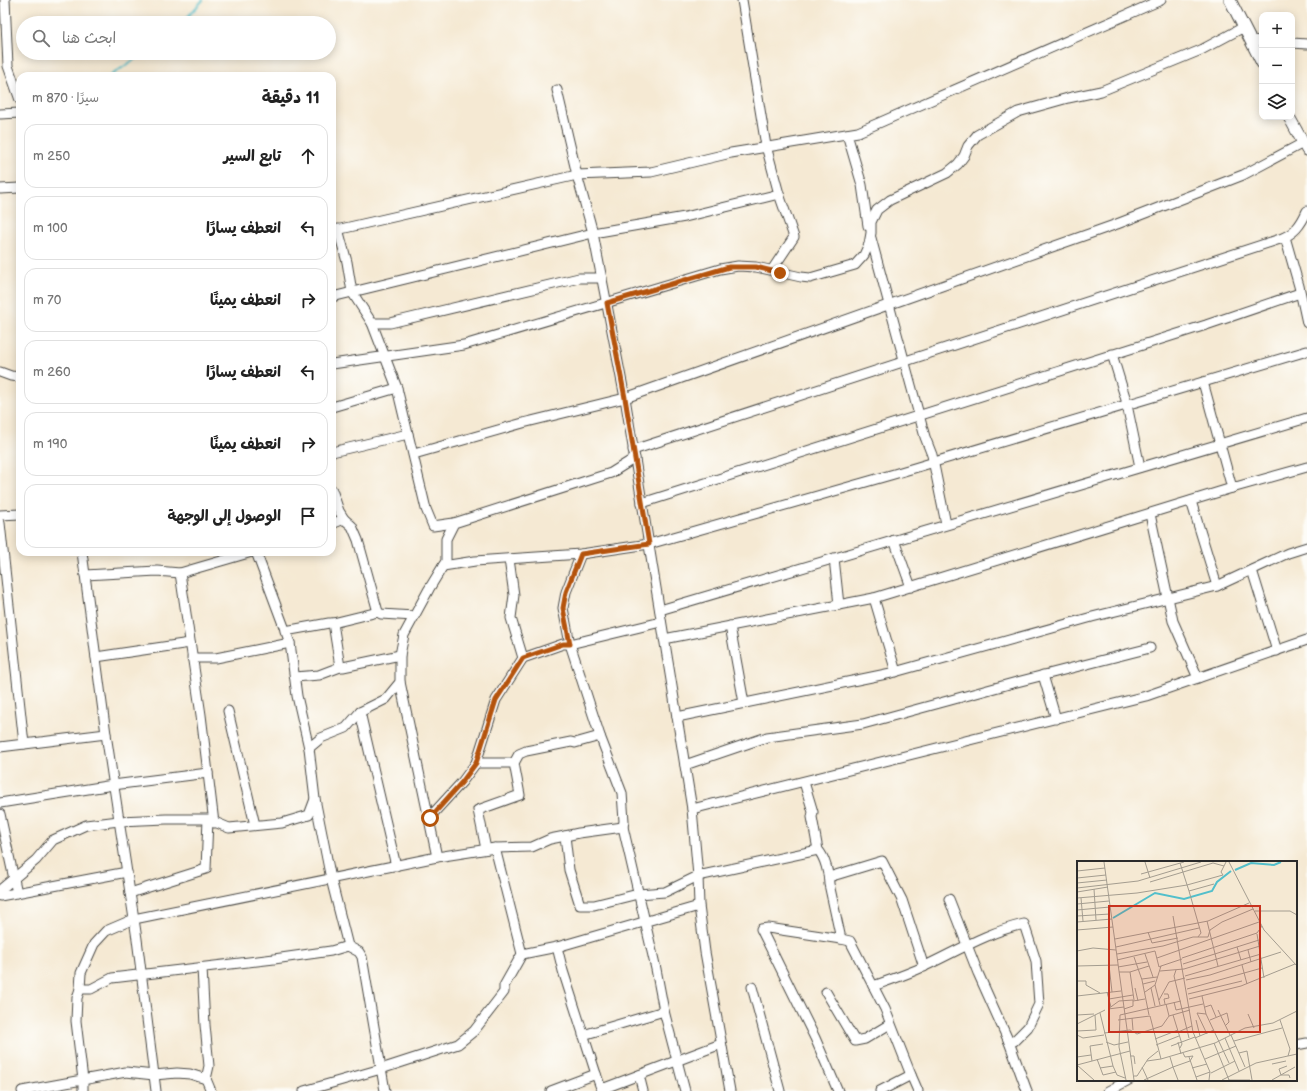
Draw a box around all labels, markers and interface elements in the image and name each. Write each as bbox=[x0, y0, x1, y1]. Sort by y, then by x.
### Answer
map controls bbox=[1259, 12, 1295, 120]
button: + bbox=[1259, 12, 1295, 48]
search box bbox=[16, 16, 336, 60]
icon: search bbox=[30, 27, 52, 49]
text: ابحث هنا bbox=[62, 29, 116, 48]
button: − bbox=[1259, 48, 1295, 84]
button: layers bbox=[1259, 84, 1295, 120]
text: 11 دقيقة bbox=[262, 88, 320, 108]
text: سيرًا · 870 m bbox=[32, 90, 99, 106]
icon: ahead bbox=[297, 145, 319, 167]
text: تابع السير bbox=[223, 147, 281, 166]
text: 250 m bbox=[33, 148, 70, 164]
icon: left bbox=[297, 217, 319, 239]
text: انعطف يسارًا bbox=[206, 219, 281, 238]
text: 100 m bbox=[33, 220, 68, 236]
route end bbox=[771, 264, 789, 282]
icon: right bbox=[297, 289, 319, 311]
text: انعطف يمينًا bbox=[210, 291, 281, 310]
text: 70 m bbox=[33, 292, 61, 308]
icon: left bbox=[297, 361, 319, 383]
text: انعطف يسارًا bbox=[206, 363, 281, 382]
text: 260 m bbox=[33, 364, 71, 380]
icon: right bbox=[297, 433, 319, 455]
text: انعطف يمينًا bbox=[210, 435, 281, 454]
text: 190 m bbox=[33, 436, 67, 452]
icon: arrive bbox=[297, 505, 319, 527]
text: الوصول إلى الوجهة bbox=[167, 507, 281, 526]
route start bbox=[421, 809, 439, 827]
inset map bbox=[1077, 861, 1297, 1081]

